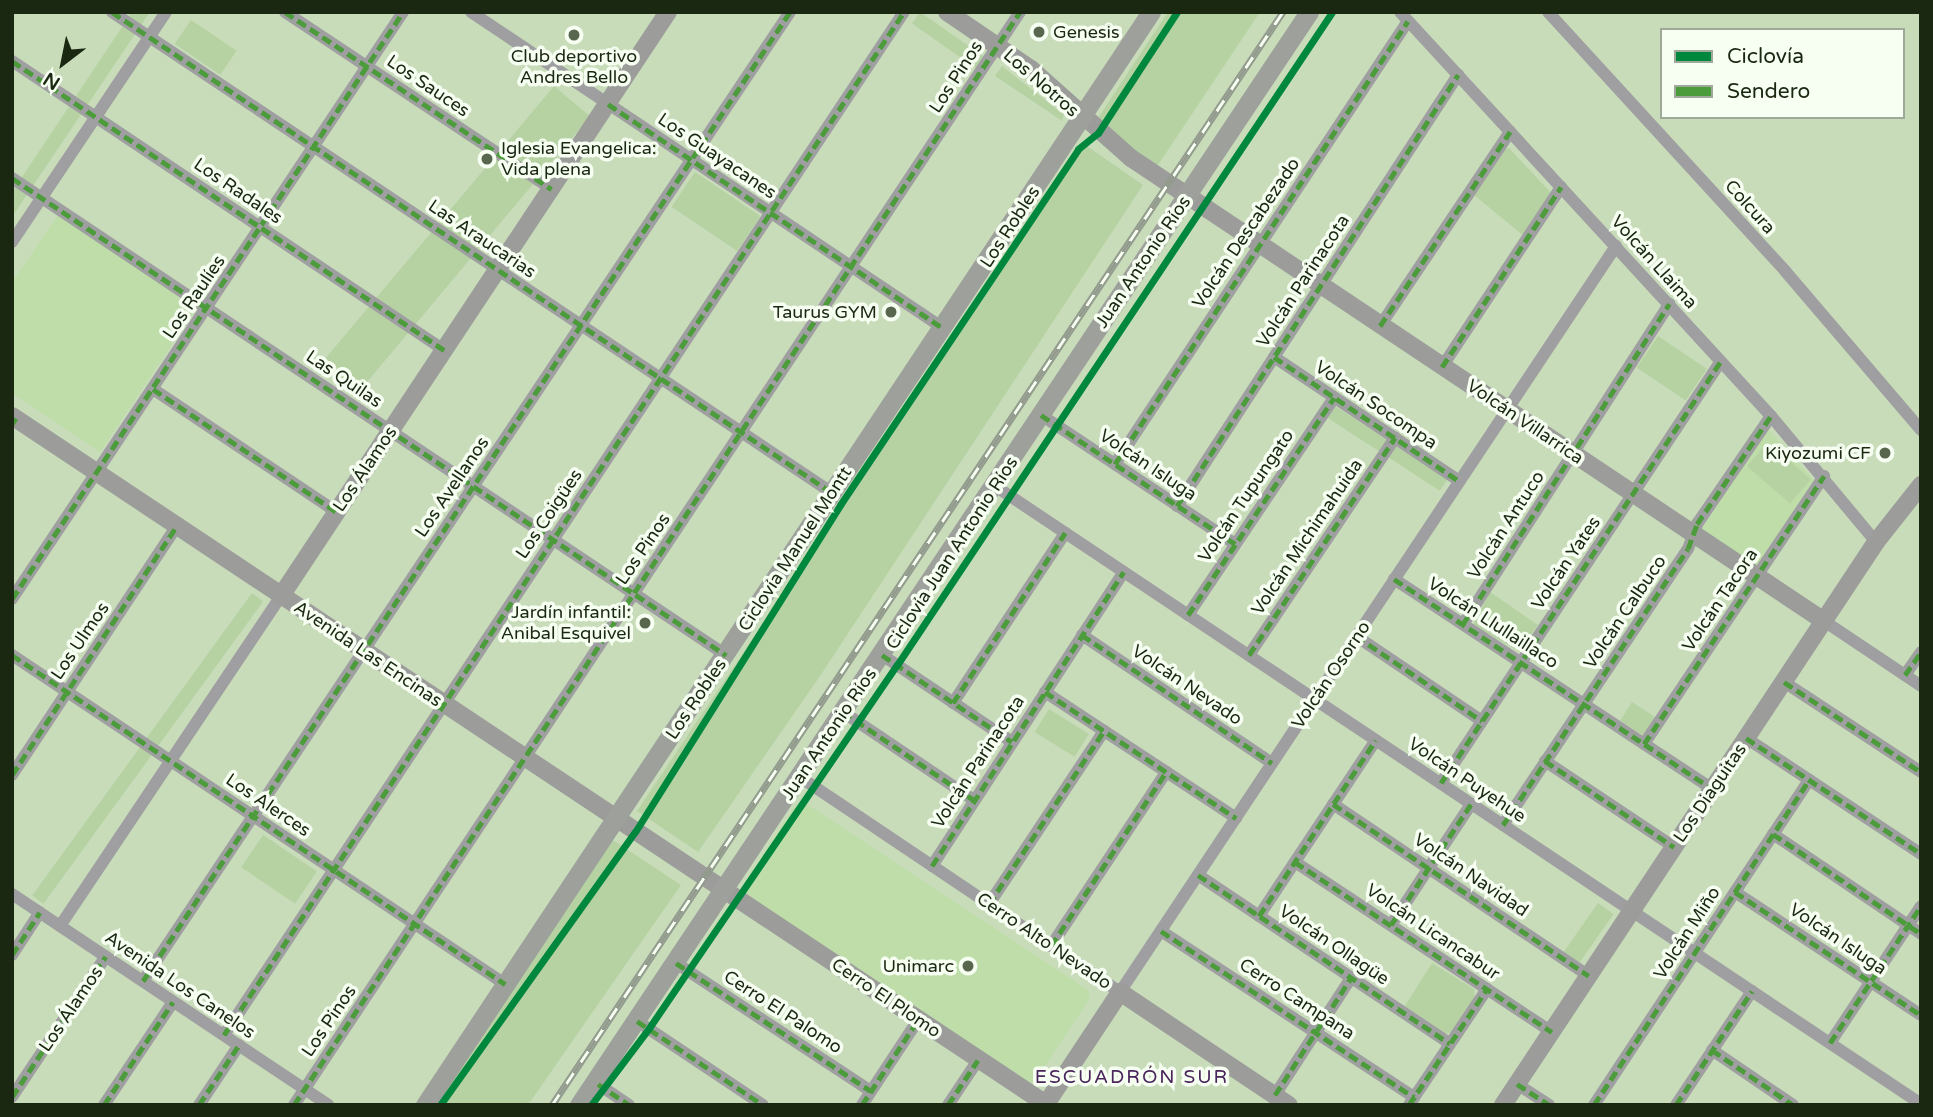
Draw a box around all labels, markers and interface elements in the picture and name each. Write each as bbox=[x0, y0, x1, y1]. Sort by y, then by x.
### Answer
place label: Genesis bbox=[1053, 21, 1120, 43]
marker: Genesis bbox=[1031, 24, 1047, 40]
marker: Club deportivo Andres Bello bbox=[566, 27, 582, 43]
north arrow bbox=[28, 28, 98, 98]
legend bbox=[1660, 28, 1905, 119]
street label: Los Pinos bbox=[925, 37, 987, 117]
street label: Los Notros bbox=[999, 44, 1083, 122]
text: Ciclovía bbox=[1727, 44, 1804, 69]
place label: Club deportivo Andres Bello bbox=[511, 46, 637, 88]
street label: Los Sauces bbox=[383, 50, 473, 122]
text: N bbox=[40, 67, 64, 94]
text: Sendero bbox=[1727, 79, 1810, 104]
street label: Los Guayacanes bbox=[654, 108, 780, 204]
place label: Iglesia Evangelica: Vida plena bbox=[501, 138, 656, 180]
marker: Iglesia Evangelica: Vida plena bbox=[479, 151, 495, 167]
street label: Los Radales bbox=[190, 153, 286, 229]
street label: Volcán Descabezado bbox=[1188, 154, 1304, 312]
street label: Colcura bbox=[1720, 176, 1780, 238]
street label: Los Robles bbox=[976, 182, 1044, 272]
street label: Juan Antonio Ríos bbox=[1091, 192, 1195, 332]
street label: Las Araucarias bbox=[424, 195, 540, 283]
street label: Volcán Parinacota bbox=[1252, 211, 1354, 351]
street label: Volcán Llaima bbox=[1606, 211, 1702, 313]
street label: Los Raulíes bbox=[158, 251, 230, 343]
place label: Taurus GYM bbox=[773, 301, 877, 323]
marker: Taurus GYM bbox=[883, 304, 899, 320]
street label: Las Quilas bbox=[302, 346, 386, 412]
street label: Volcán Socompa bbox=[1311, 356, 1441, 454]
street label: Volcán Villarrica bbox=[1463, 375, 1587, 469]
street label: Los Álamos bbox=[328, 422, 402, 516]
street label: Volcán Isluga bbox=[1095, 425, 1201, 505]
street label: Volcán Tupungato bbox=[1194, 426, 1298, 566]
street label: Los Avellanos bbox=[410, 433, 494, 541]
place label: Kiyozumi CF bbox=[1765, 442, 1871, 464]
marker: Kiyozumi CF bbox=[1877, 445, 1893, 461]
street label: Ciclovía Juan Antonio Ríos bbox=[882, 453, 1022, 653]
street label: Volcán Michimahuida bbox=[1247, 455, 1367, 619]
street label: Ciclovía Manuel Montt bbox=[734, 463, 856, 635]
street label: Los Coigües bbox=[511, 465, 587, 563]
street label: Volcán Antuco bbox=[1463, 467, 1549, 583]
street label: Los Pinos bbox=[611, 509, 675, 589]
street label: Volcán Yates bbox=[1527, 512, 1605, 614]
street label: Volcán Tacora bbox=[1678, 544, 1762, 656]
street label: Volcán Calbuco bbox=[1579, 551, 1671, 673]
street label: Volcán Llullaillaco bbox=[1424, 573, 1562, 673]
street label: Avenida Las Encinas bbox=[290, 596, 446, 712]
street label: Los Ulmos bbox=[46, 598, 114, 684]
place label: Jardín infantil: Anibal Esquivel bbox=[501, 602, 631, 644]
marker: Jardín infantil: Anibal Esquivel bbox=[637, 615, 653, 631]
street label: Volcán Osorno bbox=[1287, 617, 1375, 733]
street label: Volcán Nevado bbox=[1128, 640, 1246, 730]
street label: Los Robles bbox=[661, 654, 731, 744]
street label: Juan Antonio Ríos bbox=[777, 664, 881, 804]
street label: Volcán Parinacota bbox=[927, 692, 1029, 832]
street label: Volcán Puyehue bbox=[1404, 733, 1530, 827]
street label: Los Diaguitas bbox=[1669, 739, 1751, 847]
street label: Los Alerces bbox=[222, 769, 314, 841]
street label: Volcán Navidad bbox=[1410, 829, 1532, 921]
street label: Volcán Licancabur bbox=[1362, 879, 1504, 985]
street label: Volcán Miño bbox=[1649, 883, 1725, 983]
street label: Cerro Alto Nevado bbox=[973, 888, 1115, 994]
street label: Volcán Isluga bbox=[1785, 899, 1891, 979]
street label: Volcán Ollagüe bbox=[1275, 900, 1393, 990]
street label: Avenida Los Canelos bbox=[101, 927, 259, 1043]
street label: Cerro El Plomo bbox=[827, 954, 945, 1042]
street label: Cerro Campana bbox=[1235, 954, 1359, 1044]
place label: Unimarc bbox=[882, 955, 954, 977]
marker: Unimarc bbox=[960, 958, 976, 974]
street label: Los Álamos bbox=[34, 962, 108, 1056]
street label: Cerro El Palomo bbox=[720, 966, 846, 1058]
street label: Los Pinos bbox=[297, 981, 361, 1061]
district label: ESCUADRÓN SUR bbox=[1036, 1067, 1228, 1089]

